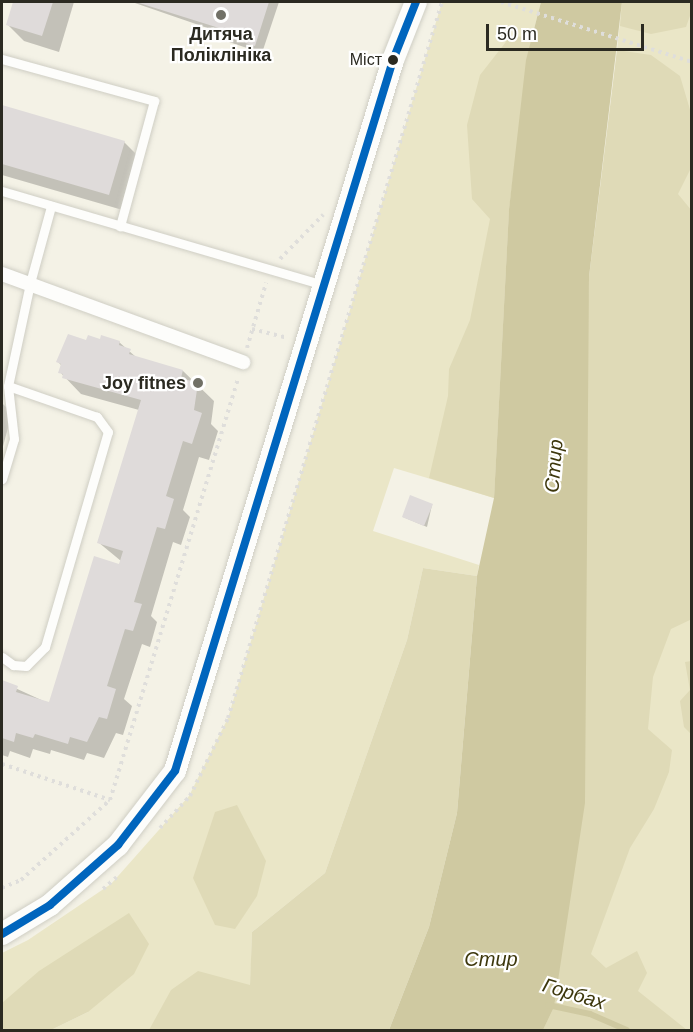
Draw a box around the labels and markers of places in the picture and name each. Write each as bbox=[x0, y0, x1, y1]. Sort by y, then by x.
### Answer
marker: Дитяча Поліклініка bbox=[214, 8, 228, 22]
place label: Дитяча Поліклініка bbox=[171, 24, 271, 66]
place label: Міст bbox=[350, 50, 382, 70]
marker: Міст bbox=[387, 54, 399, 66]
place label: Joy fitnes bbox=[102, 372, 186, 394]
marker: Joy fitnes bbox=[191, 376, 205, 390]

